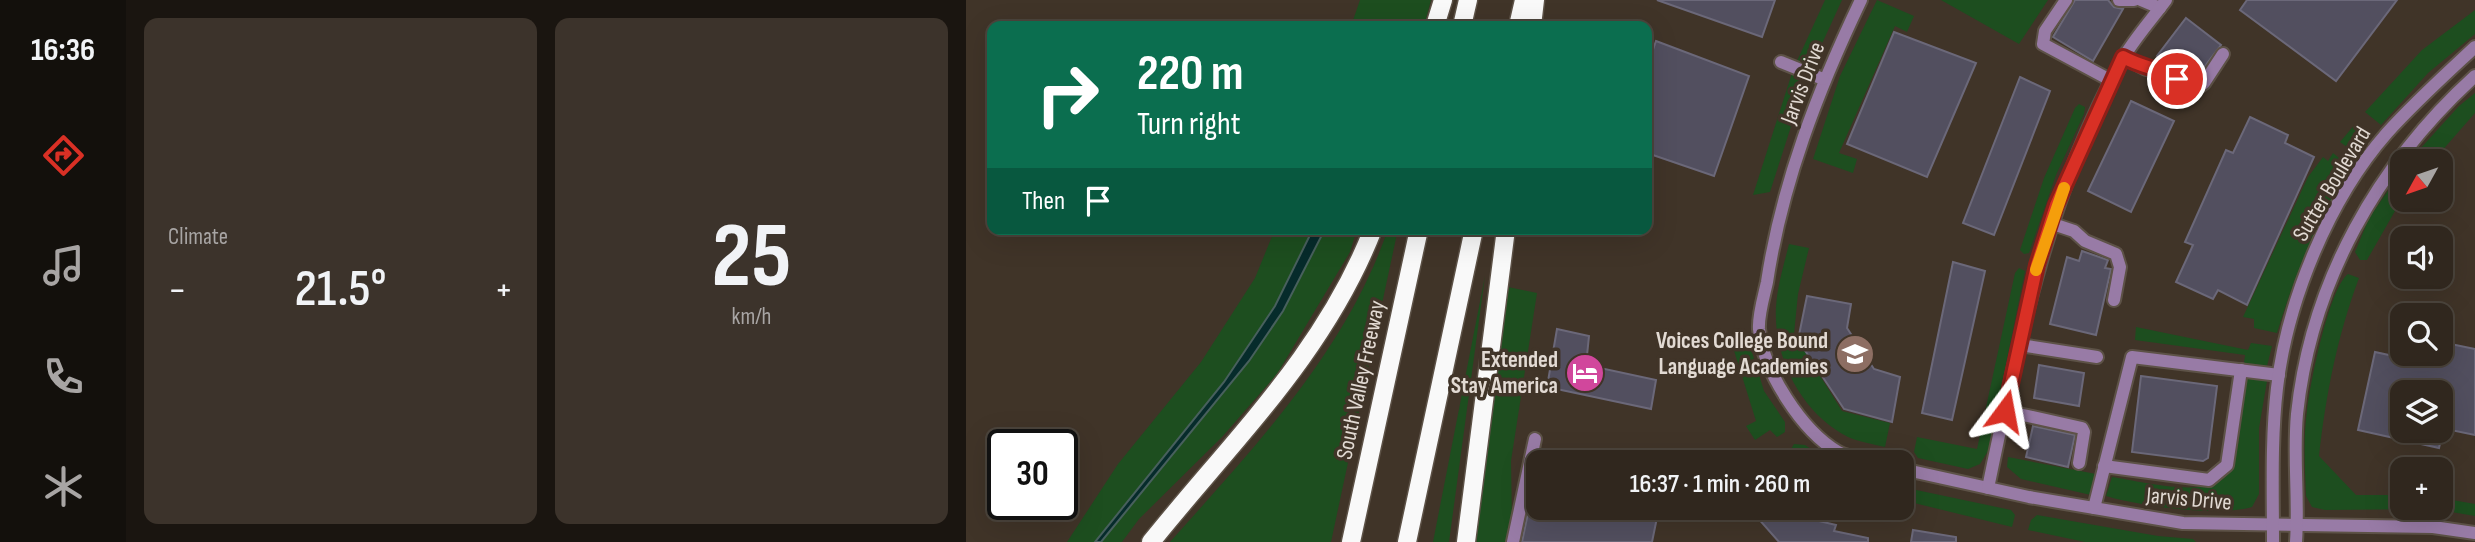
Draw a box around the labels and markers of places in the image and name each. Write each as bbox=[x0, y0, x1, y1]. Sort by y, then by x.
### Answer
pin bbox=[2147, 49, 2207, 109]
place label: Voices College Bound Language Academies bbox=[1656, 327, 1828, 381]
school or university icon: Voices College Bound Language Academies bbox=[1834, 333, 1876, 375]
place label: Extended Stay America bbox=[1451, 346, 1558, 400]
hotel icon: Extended Stay America bbox=[1564, 352, 1606, 394]

